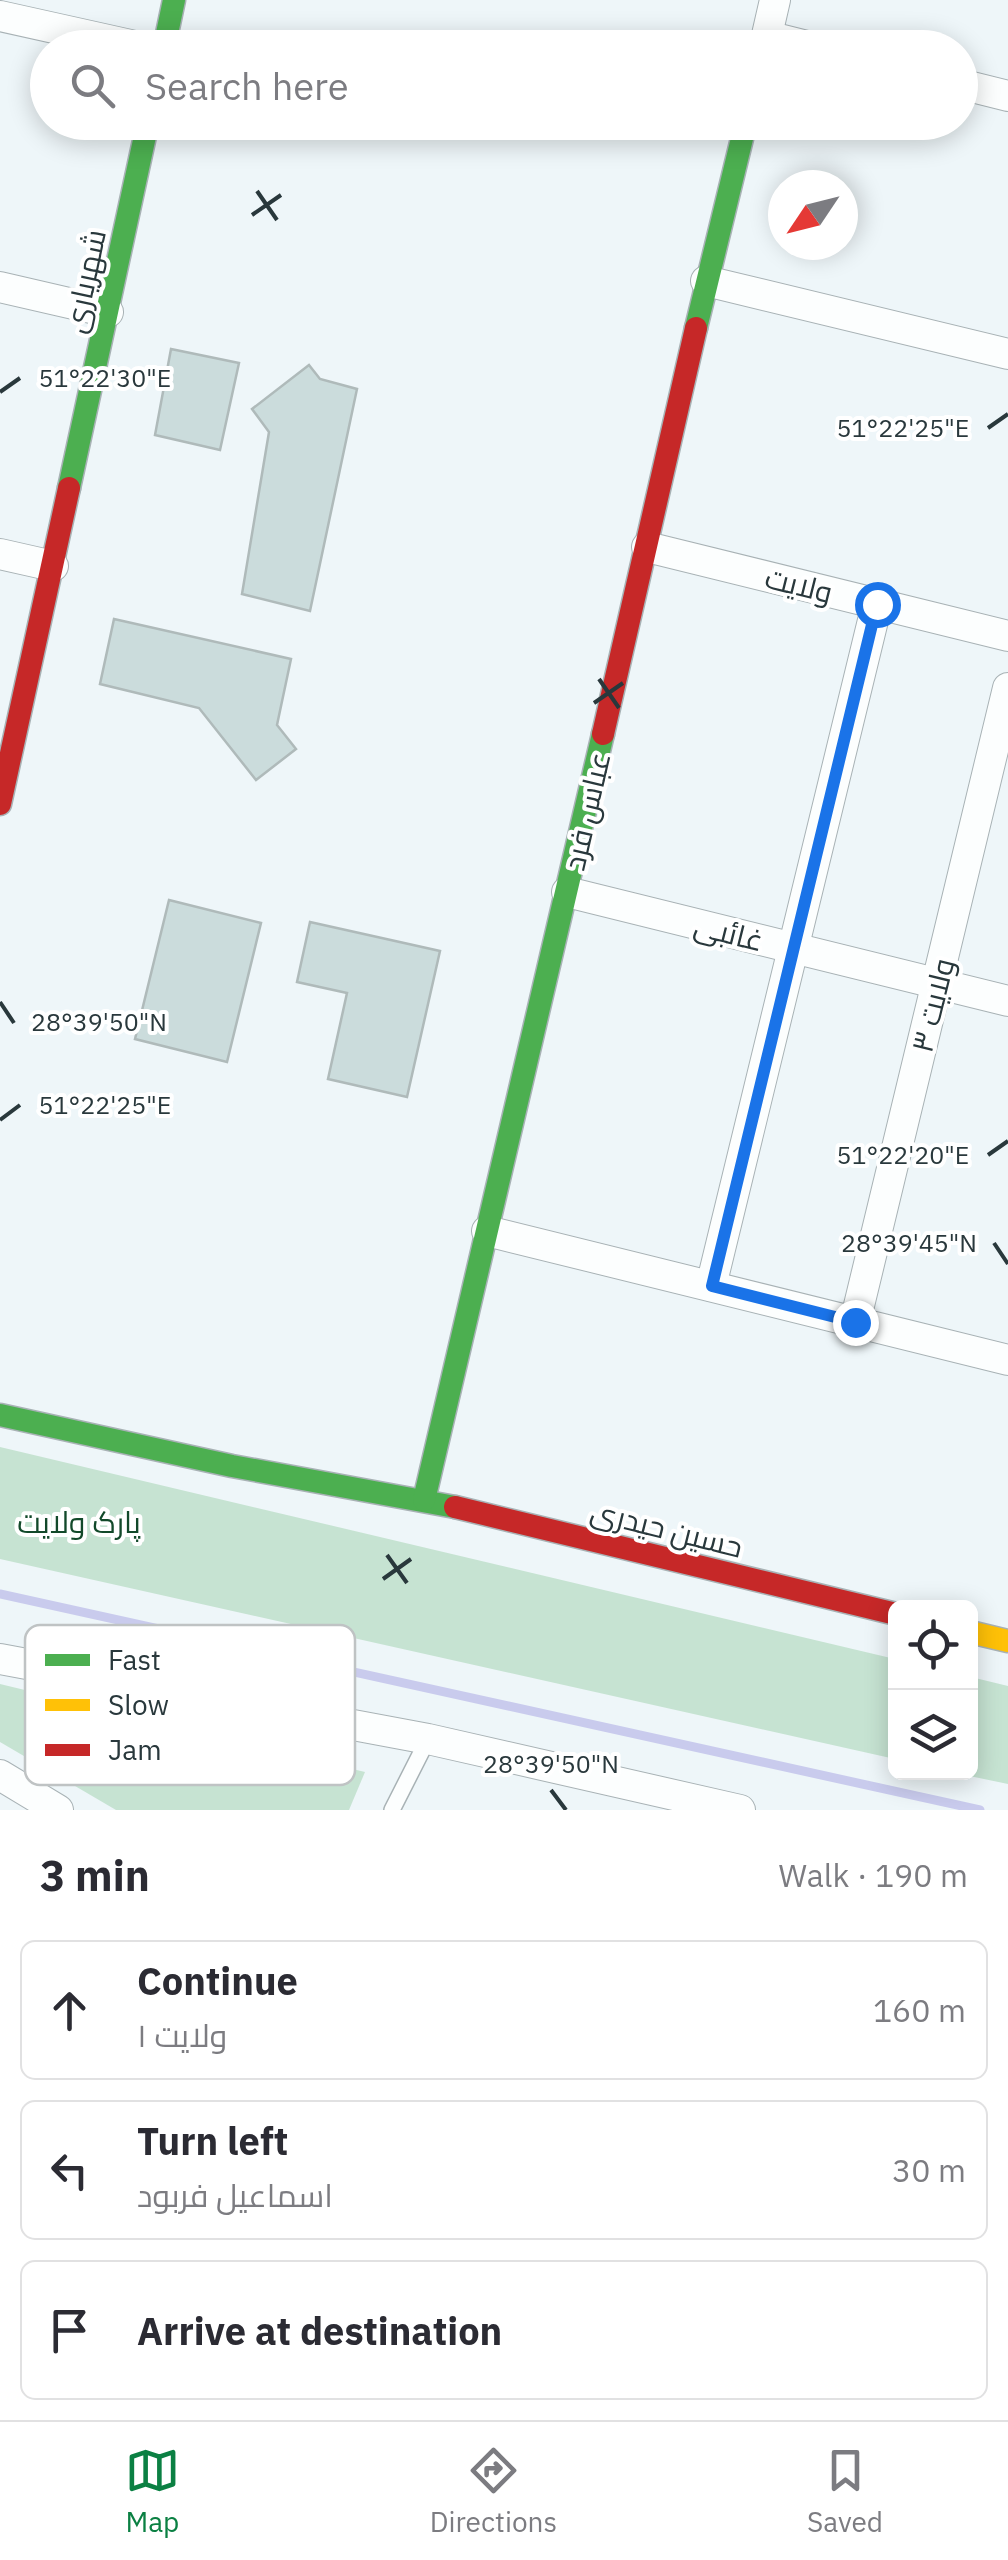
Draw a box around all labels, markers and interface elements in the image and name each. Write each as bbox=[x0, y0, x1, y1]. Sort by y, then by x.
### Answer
search box bbox=[30, 30, 978, 140]
icon: search bbox=[65, 58, 120, 113]
text: Search here bbox=[145, 61, 349, 110]
north arrow bbox=[768, 170, 858, 260]
street label: شهریاری bbox=[54, 225, 114, 337]
text: 51°22'30"E bbox=[39, 361, 171, 394]
text: 51°22'25"E bbox=[837, 411, 969, 444]
street label: ولایت bbox=[761, 557, 837, 611]
route start bbox=[855, 582, 901, 628]
street label: عباس فرد bbox=[553, 748, 619, 874]
street label: غائبی bbox=[690, 905, 768, 959]
street label: ولایت ۳ bbox=[902, 954, 962, 1056]
text: 28°39'50"N bbox=[31, 1005, 167, 1038]
text: 51°22'25"E bbox=[39, 1088, 171, 1121]
text: 51°22'20"E bbox=[837, 1138, 969, 1171]
text: 28°39'45"N bbox=[841, 1226, 977, 1259]
route end bbox=[833, 1300, 879, 1346]
street label: حسین حیدری bbox=[587, 1490, 747, 1566]
park label: پارک ولایت bbox=[17, 1502, 141, 1542]
map controls bbox=[888, 1600, 978, 1780]
button: locate bbox=[888, 1600, 978, 1690]
legend bbox=[25, 1625, 355, 1785]
text: Fast bbox=[108, 1641, 161, 1678]
text: Slow bbox=[108, 1686, 169, 1723]
button: layers bbox=[888, 1690, 978, 1780]
text: Jam bbox=[108, 1731, 162, 1768]
text: 28°39'50"N bbox=[483, 1747, 619, 1780]
text: 3 min bbox=[40, 1848, 150, 1903]
text: Walk · 190 m bbox=[779, 1854, 968, 1896]
text: Continue bbox=[137, 1956, 298, 2005]
icon: ahead bbox=[42, 1983, 97, 2038]
text: 160 m bbox=[873, 1989, 966, 2031]
text: ولایت ۱ bbox=[137, 2014, 227, 2056]
text: Turn left bbox=[137, 2116, 288, 2165]
icon: left bbox=[42, 2143, 97, 2198]
text: 30 m bbox=[892, 2149, 966, 2191]
text: اسماعیل فربود bbox=[137, 2174, 333, 2216]
icon: arrive bbox=[42, 2303, 97, 2358]
text: Arrive at destination bbox=[137, 2306, 502, 2355]
tab: Map bbox=[125, 2443, 180, 2540]
tab: Directions bbox=[430, 2443, 557, 2540]
tab: Saved bbox=[807, 2443, 883, 2540]

